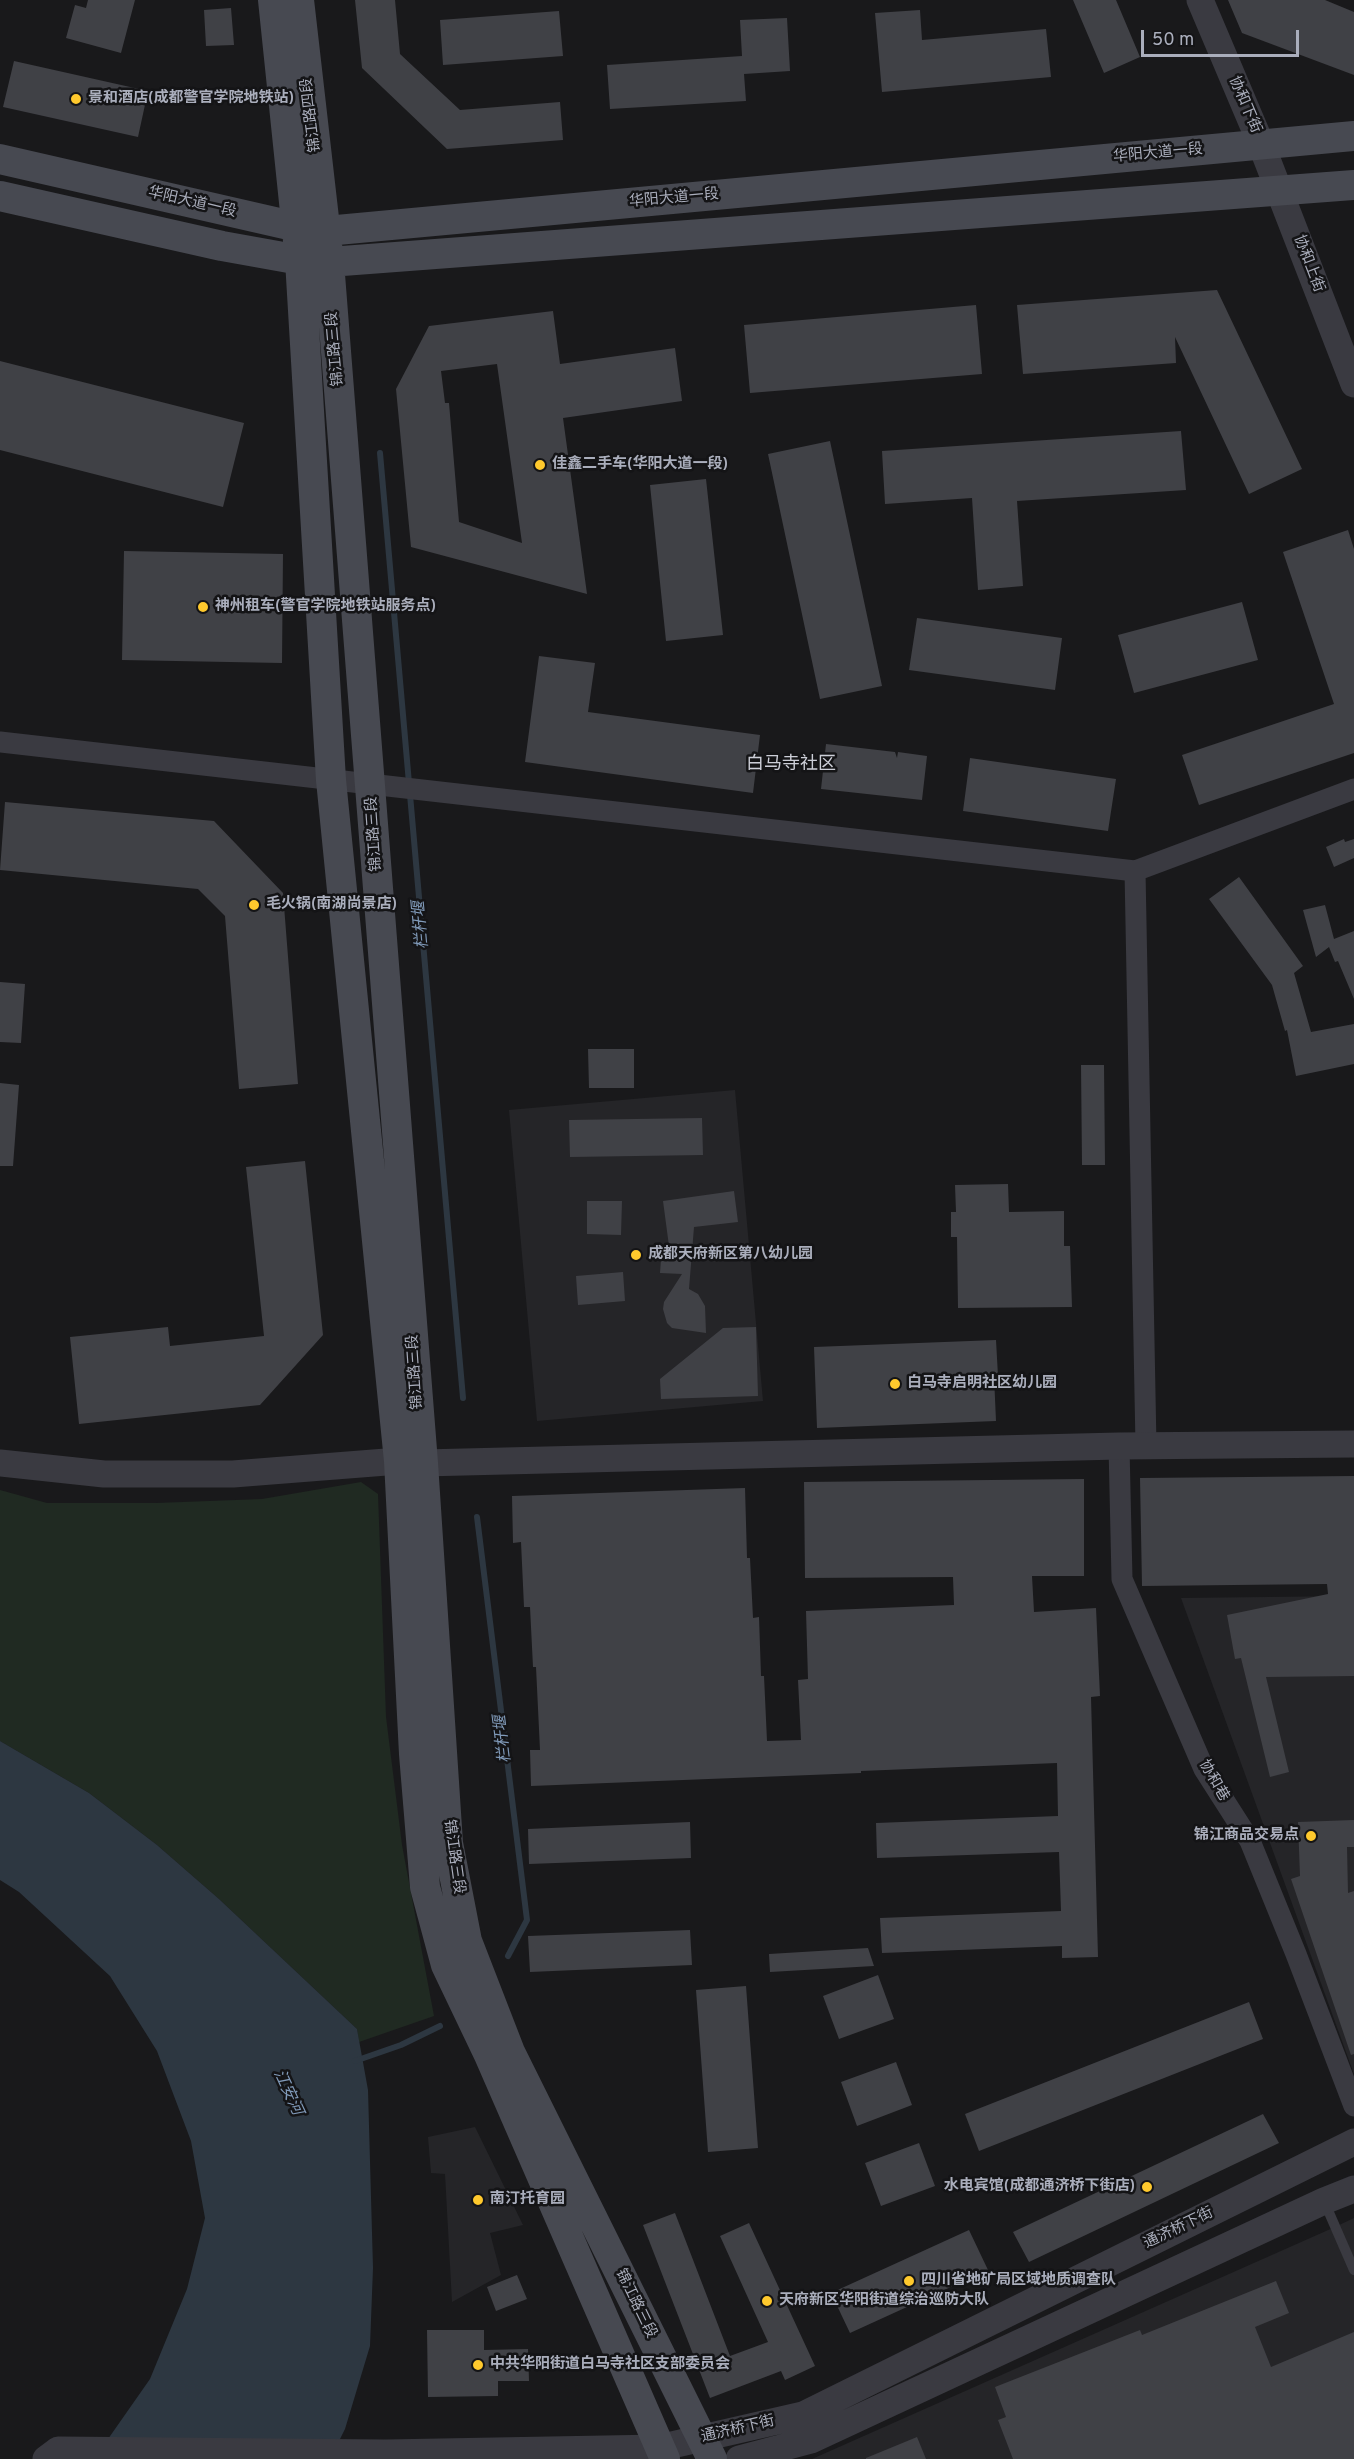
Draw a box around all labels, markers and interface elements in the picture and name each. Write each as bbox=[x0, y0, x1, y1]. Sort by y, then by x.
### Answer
scale bar bbox=[1144, 18, 1302, 56]
text: 50 m bbox=[1152, 29, 1194, 52]
street label: 协和下街 bbox=[1224, 74, 1264, 136]
street label: 锦江路四段 bbox=[298, 77, 326, 153]
place label: 景和酒店(成都警官学院地铁站) bbox=[88, 90, 294, 108]
marker: 景和酒店(成都警官学院地铁站) bbox=[69, 92, 83, 106]
street label: 华阳大道一段 bbox=[1112, 141, 1204, 167]
street label: 华阳大道一段 bbox=[146, 184, 238, 222]
street label: 华阳大道一段 bbox=[628, 186, 720, 212]
street label: 协和上街 bbox=[1289, 233, 1327, 295]
street label: 锦江路三段 bbox=[324, 311, 348, 387]
place label: 佳鑫二手车(华阳大道一段) bbox=[552, 456, 728, 474]
marker: 佳鑫二手车(华阳大道一段) bbox=[533, 458, 547, 472]
place label: 神州租车(警官学院地铁站服务点) bbox=[215, 598, 436, 616]
marker: 神州租车(警官学院地铁站服务点) bbox=[196, 600, 210, 614]
district label: 白马寺社区 bbox=[746, 754, 836, 776]
street label: 锦江路三段 bbox=[363, 796, 387, 872]
place label: 毛火锅(南湖尚景店) bbox=[266, 896, 397, 914]
marker: 毛火锅(南湖尚景店) bbox=[247, 898, 261, 912]
water label: 栏杆堰 bbox=[410, 900, 434, 950]
place label: 成都天府新区第八幼儿园 bbox=[648, 1246, 813, 1264]
marker: 成都天府新区第八幼儿园 bbox=[629, 1248, 643, 1262]
street label: 锦江路三段 bbox=[404, 1334, 428, 1410]
place label: 白马寺启明社区幼儿园 bbox=[907, 1375, 1057, 1393]
marker: 白马寺启明社区幼儿园 bbox=[888, 1377, 902, 1391]
water label: 栏杆堰 bbox=[492, 1714, 516, 1764]
street label: 协和巷 bbox=[1194, 1757, 1232, 1805]
street label: 锦江路三段 bbox=[439, 1819, 467, 1895]
place label: 锦江商品交易点 bbox=[1194, 1827, 1299, 1845]
marker: 锦江商品交易点 bbox=[1304, 1829, 1318, 1843]
water label: 江安河 bbox=[268, 2067, 306, 2119]
place label: 水电宾馆(成都通济桥下街店) bbox=[944, 2178, 1135, 2196]
marker: 水电宾馆(成都通济桥下街店) bbox=[1140, 2180, 1154, 2194]
place label: 南汀托育园 bbox=[490, 2191, 565, 2209]
marker: 南汀托育园 bbox=[471, 2193, 485, 2207]
street label: 通济桥下街 bbox=[1141, 2204, 1217, 2254]
street label: 锦江路三段 bbox=[610, 2266, 660, 2342]
place label: 四川省地矿局区域地质调查队 bbox=[921, 2272, 1116, 2290]
marker: 四川省地矿局区域地质调查队 bbox=[902, 2274, 916, 2288]
place label: 天府新区华阳街道综治巡防大队 bbox=[779, 2292, 989, 2310]
marker: 天府新区华阳街道综治巡防大队 bbox=[760, 2294, 774, 2308]
place label: 中共华阳街道白马寺社区支部委员会 bbox=[490, 2356, 730, 2374]
marker: 中共华阳街道白马寺社区支部委员会 bbox=[471, 2358, 485, 2372]
street label: 通济桥下街 bbox=[699, 2413, 777, 2447]

